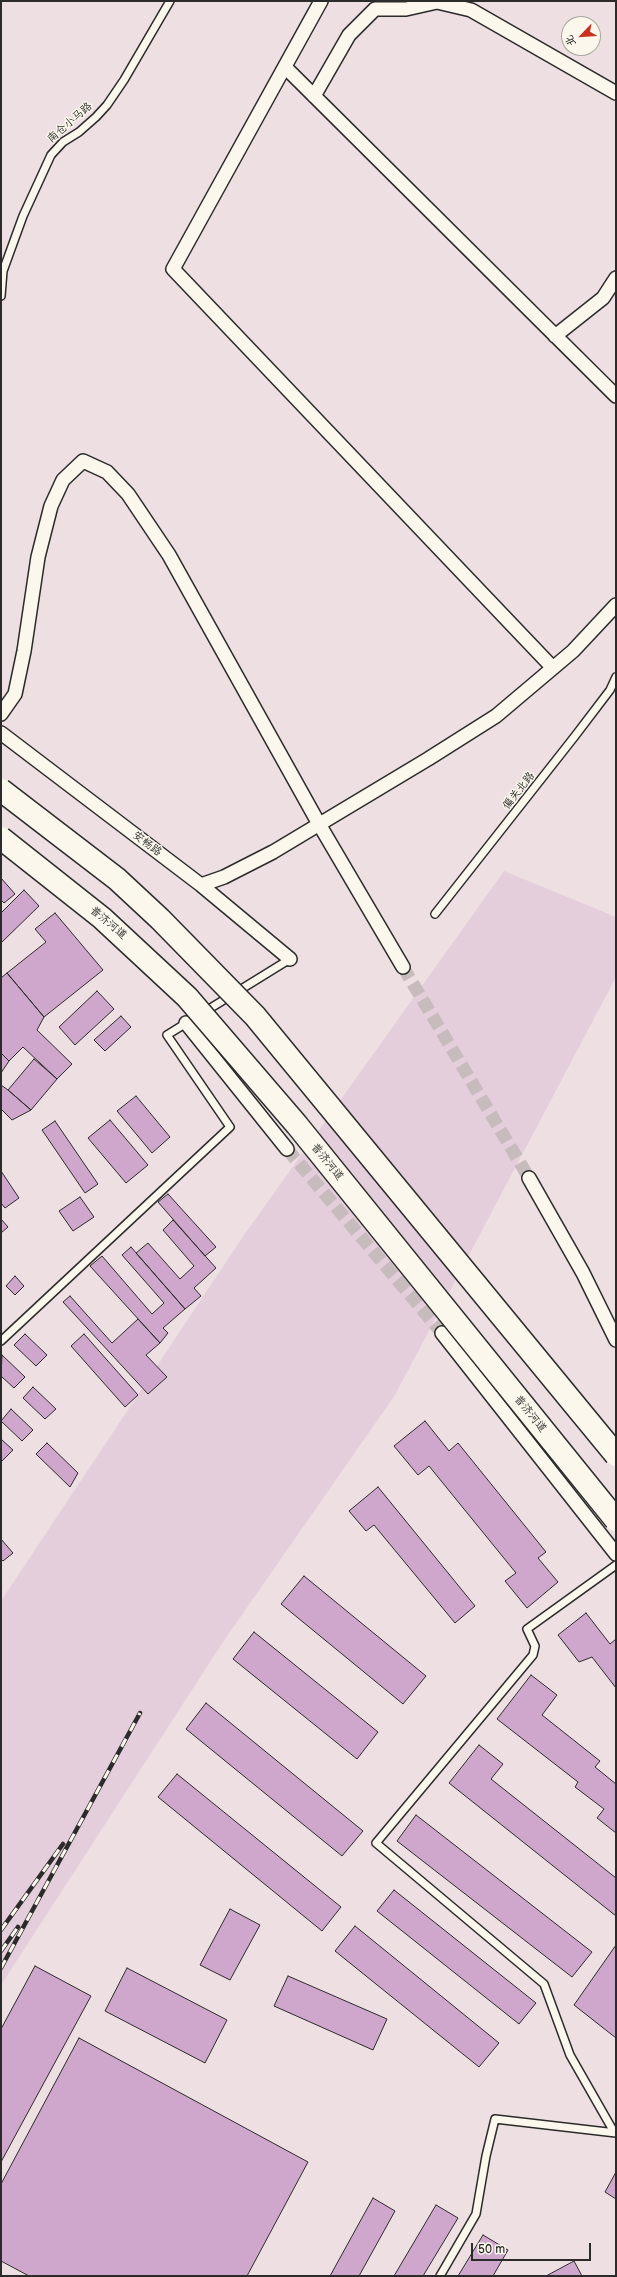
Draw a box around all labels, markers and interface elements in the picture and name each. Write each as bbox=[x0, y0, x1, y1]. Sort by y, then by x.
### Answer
north arrow bbox=[561, 16, 601, 56]
text: 北 bbox=[562, 33, 579, 49]
street label: 南仓小马路 bbox=[45, 100, 95, 146]
street label: 偏关北路 bbox=[500, 770, 538, 812]
street label: 安畅路 bbox=[130, 829, 164, 859]
street label: 普济河道 bbox=[87, 904, 129, 942]
street label: 普济河道 bbox=[308, 1141, 346, 1183]
street label: 普济河道 bbox=[511, 1393, 549, 1435]
scale bar bbox=[473, 2235, 593, 2261]
text: 50 m bbox=[478, 2242, 505, 2257]

